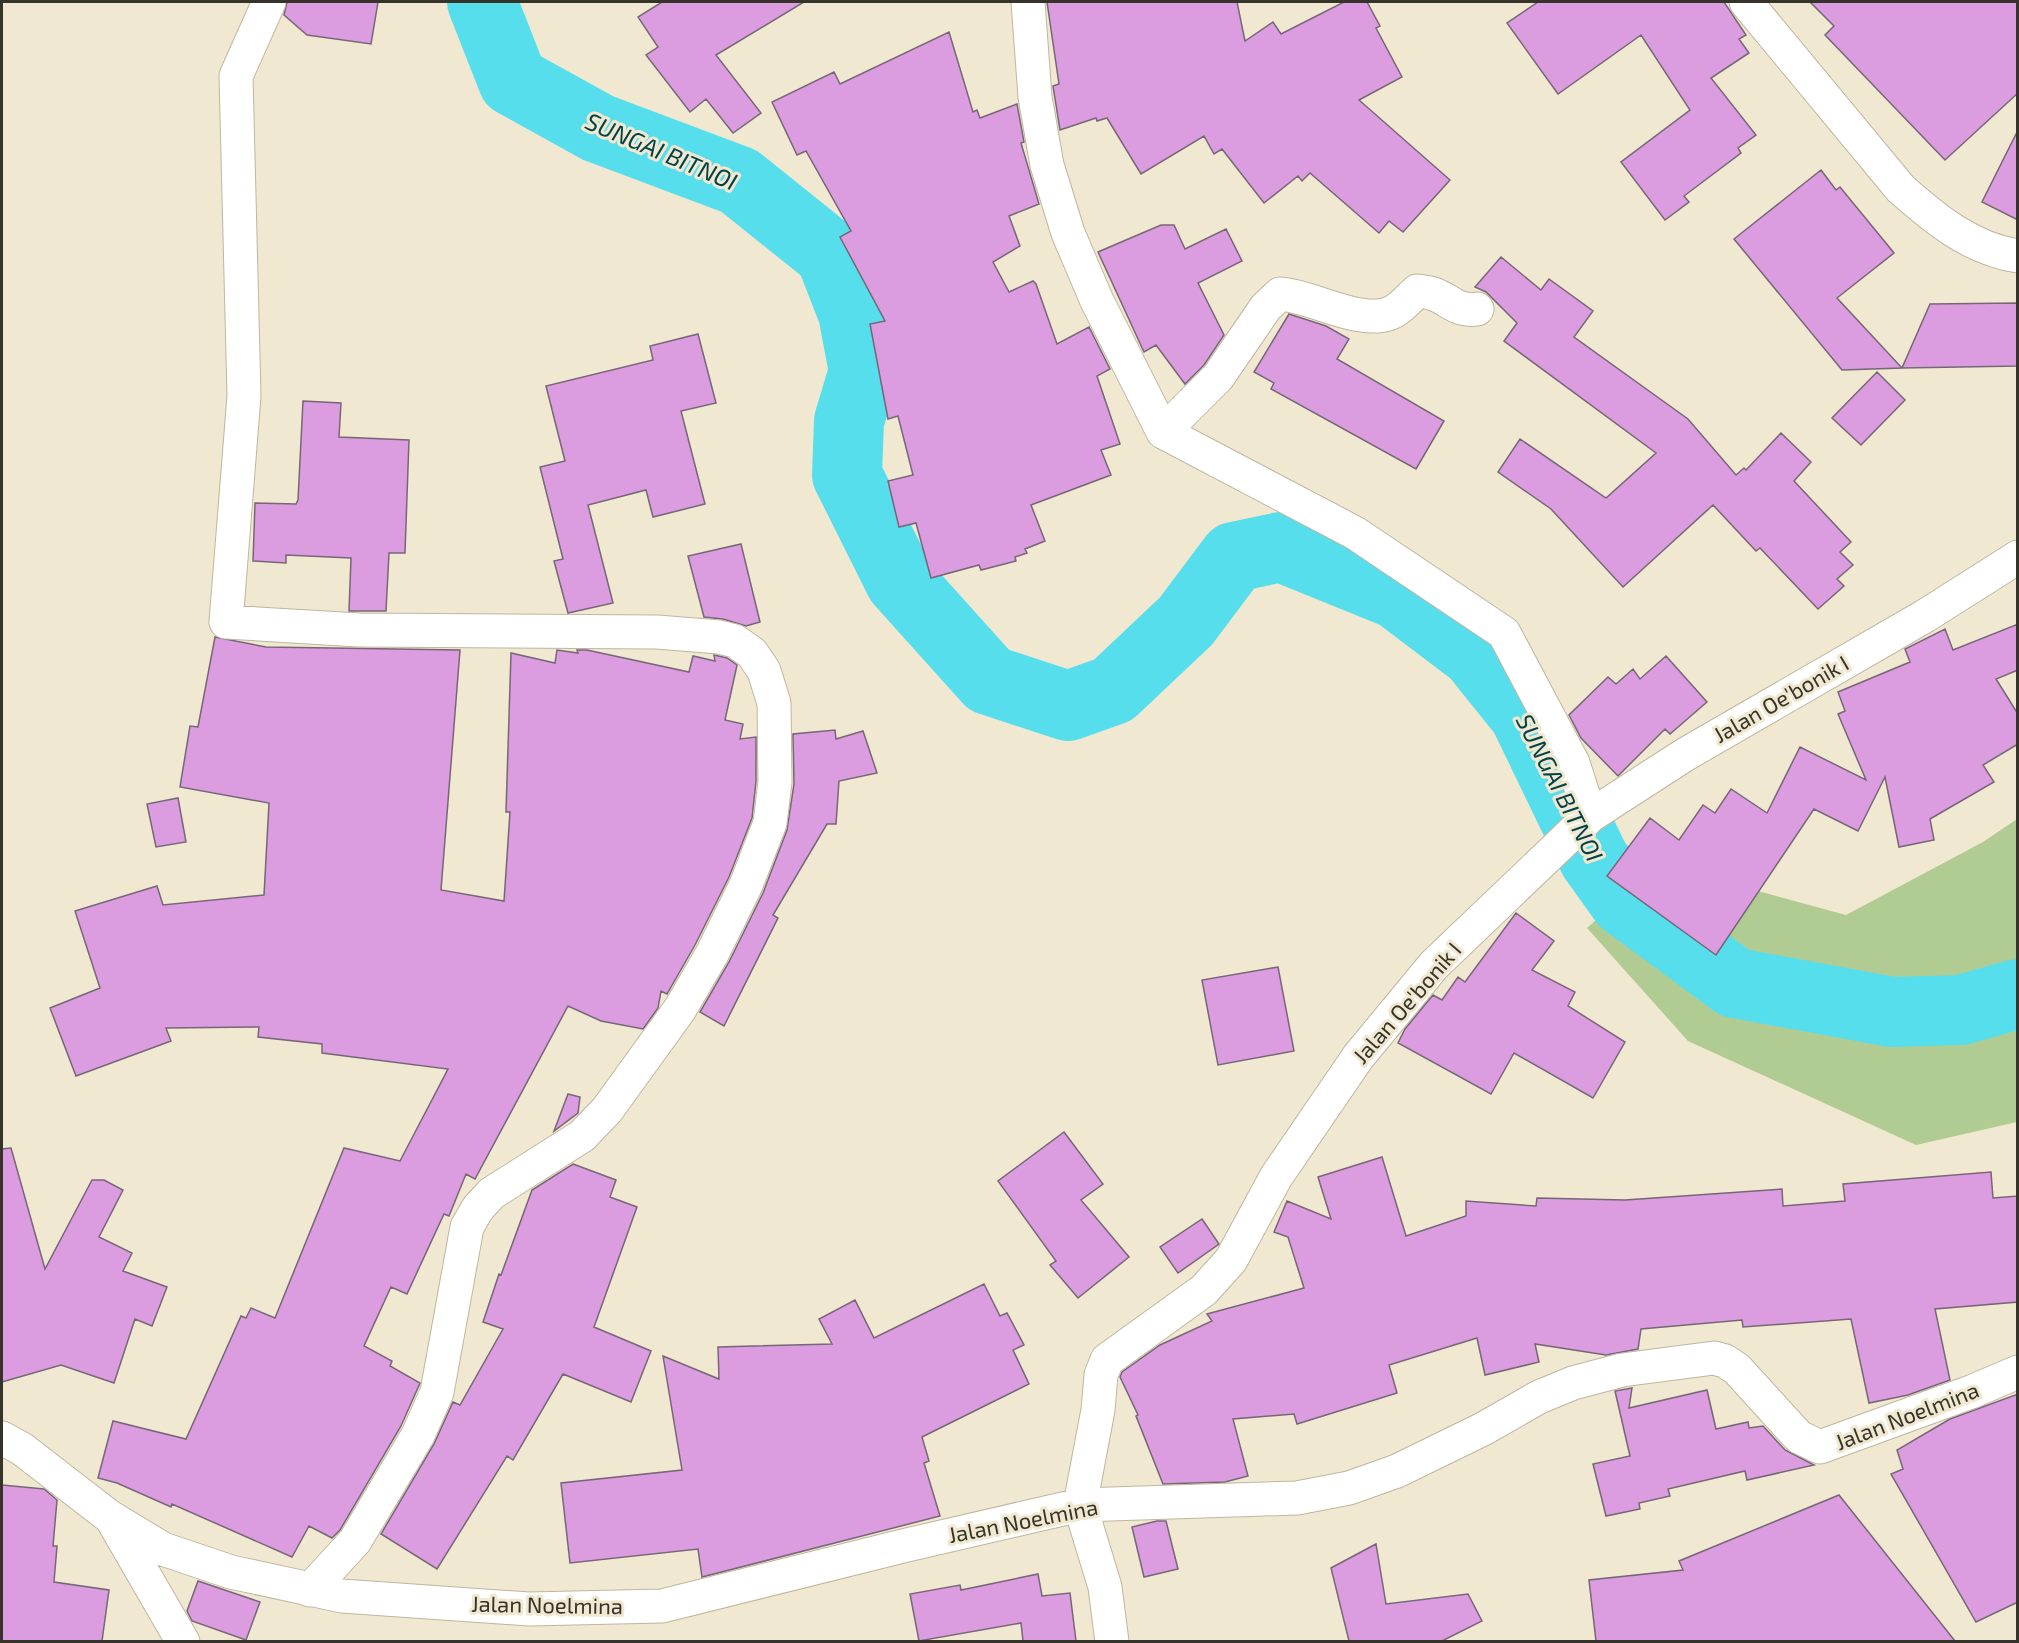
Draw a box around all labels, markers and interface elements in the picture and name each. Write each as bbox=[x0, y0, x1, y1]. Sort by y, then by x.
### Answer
water label: SUNGAI BITNOI bbox=[582, 106, 742, 196]
street label: Jalan Oe'bonik I bbox=[1708, 649, 1853, 747]
water label: SUNGAI BITNOI bbox=[1511, 709, 1610, 866]
street label: Jalan Oe'bonik I bbox=[1347, 937, 1466, 1068]
street label: Jalan Noelmina bbox=[1831, 1376, 1982, 1454]
street label: Jalan Noelmina bbox=[946, 1493, 1100, 1547]
street label: Jalan Noelmina bbox=[471, 1590, 623, 1618]

